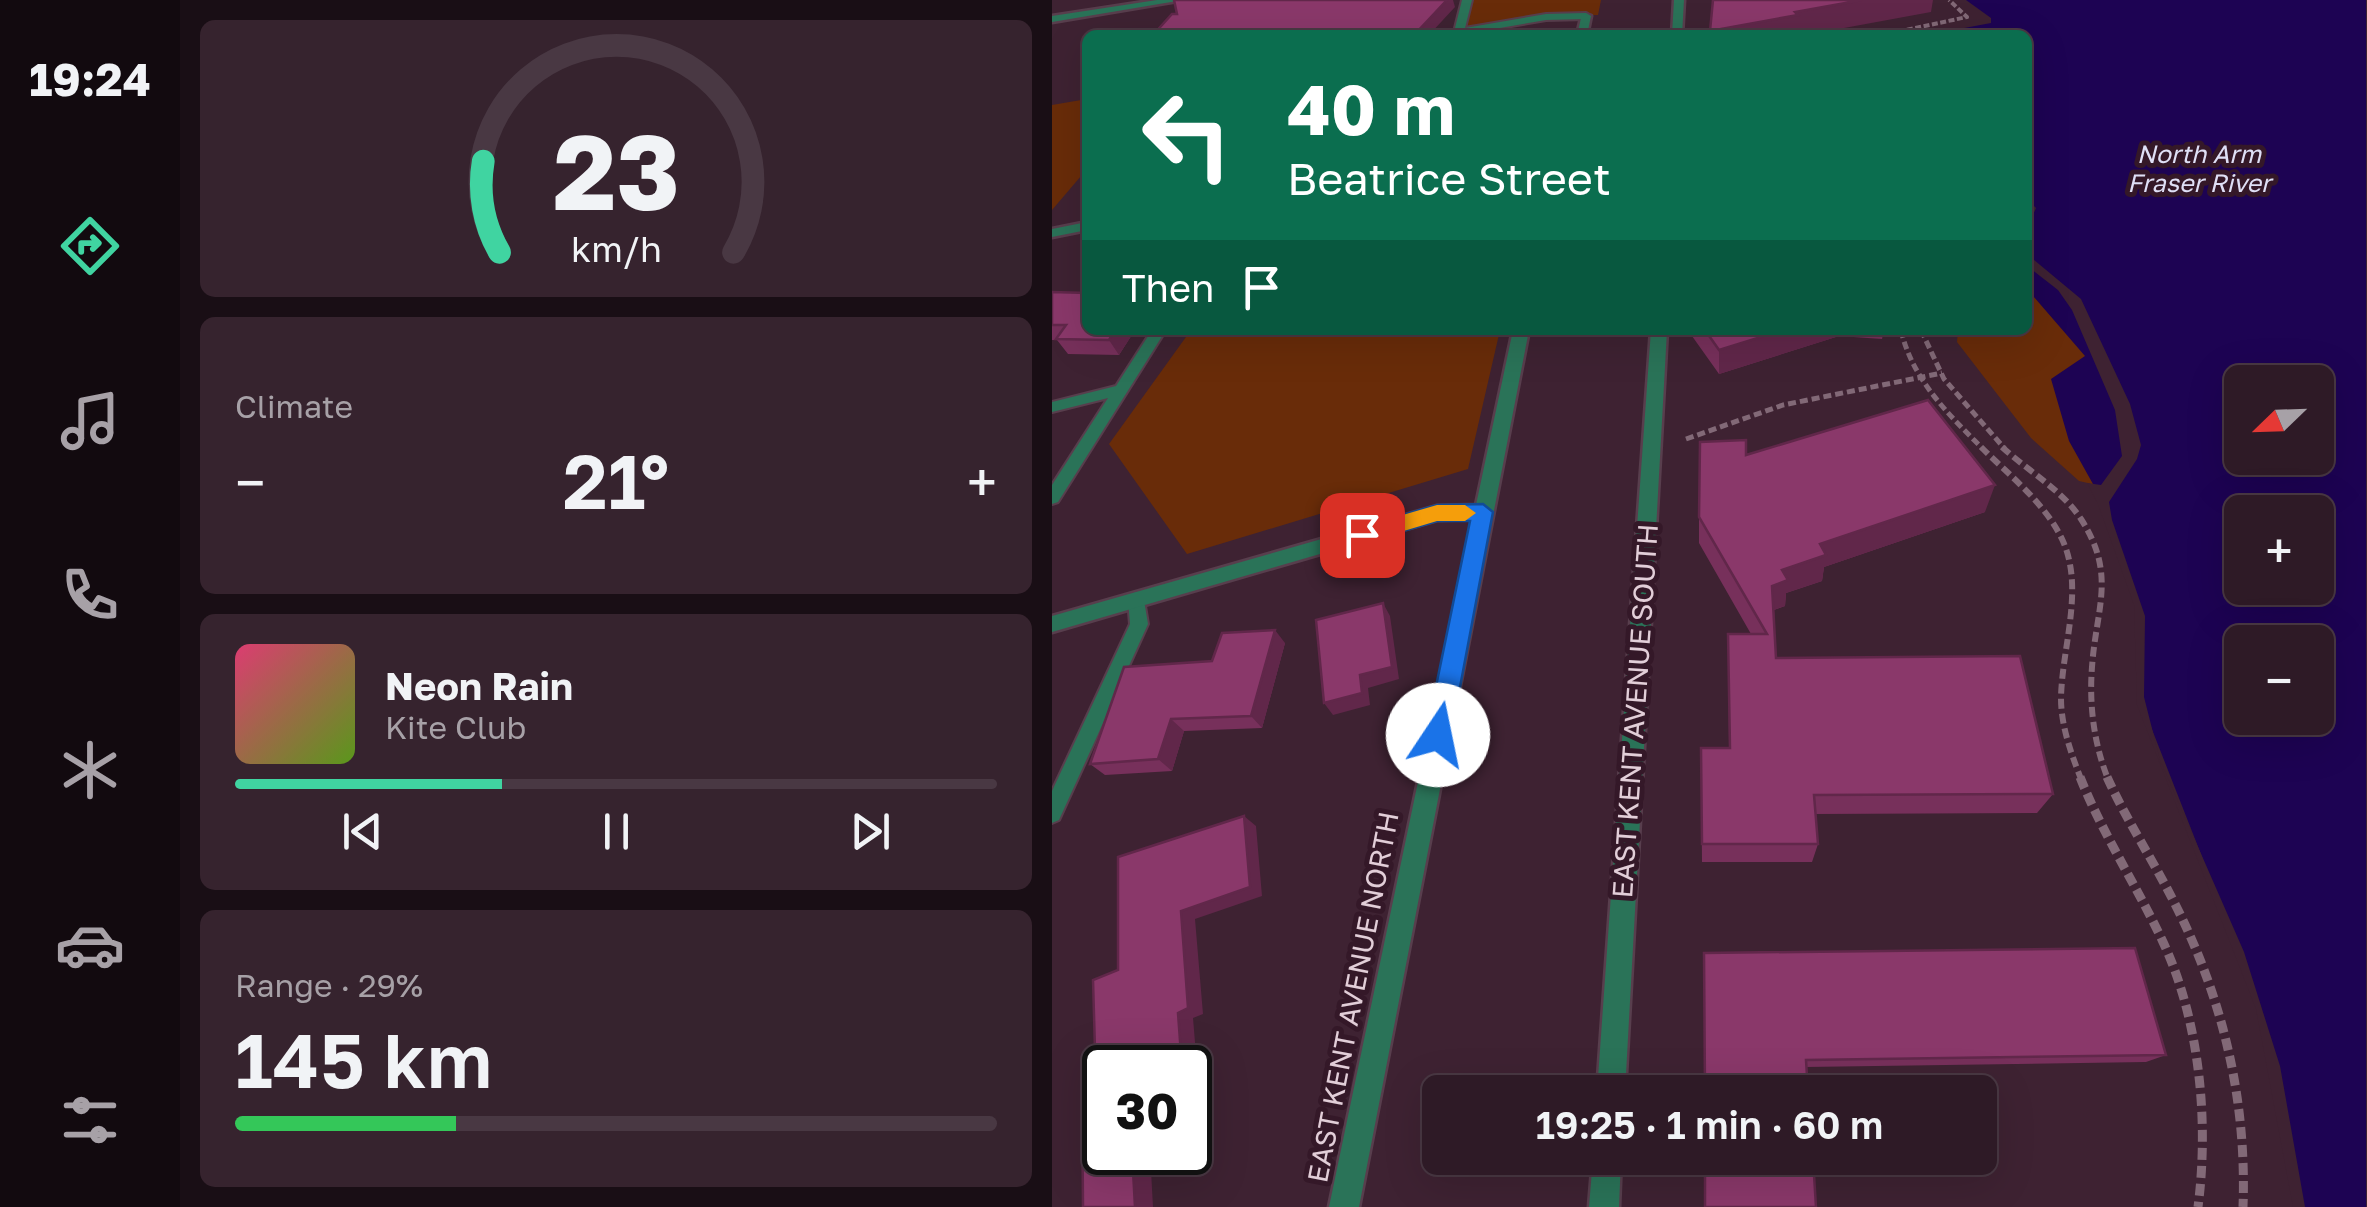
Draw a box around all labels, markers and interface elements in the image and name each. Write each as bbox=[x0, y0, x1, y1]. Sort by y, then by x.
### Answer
text: 19:24 bbox=[29, 52, 151, 106]
text: 40 m bbox=[1287, 66, 1455, 150]
icon: left bbox=[1122, 70, 1252, 200]
text: 23 bbox=[553, 108, 679, 233]
water label: North Arm Fraser River bbox=[2127, 138, 2274, 198]
text: Beatrice Street bbox=[1287, 151, 1611, 205]
icon: directions bbox=[55, 211, 125, 281]
text: km/h bbox=[571, 227, 661, 270]
icon: arrive bbox=[1234, 260, 1289, 315]
text: Then bbox=[1122, 265, 1214, 310]
north arrow bbox=[2224, 365, 2334, 475]
map controls bbox=[2224, 365, 2334, 735]
icon: music bbox=[55, 386, 125, 456]
text: Climate bbox=[235, 387, 353, 425]
text: 21° bbox=[563, 435, 669, 526]
text: − bbox=[235, 449, 265, 515]
text: + bbox=[967, 449, 997, 515]
pin bbox=[1320, 493, 1405, 578]
button: + bbox=[2224, 495, 2334, 605]
icon: arrive bbox=[1335, 508, 1390, 563]
street label: EAST KENT AVENUE SOUTH bbox=[1605, 523, 1664, 899]
icon: phone bbox=[55, 560, 125, 630]
button: − bbox=[2224, 625, 2334, 735]
text: Neon Rain bbox=[385, 663, 573, 708]
position arrow bbox=[1386, 683, 1490, 787]
text: Kite Club bbox=[385, 708, 526, 746]
icon: climate bbox=[55, 735, 125, 805]
icon: previous bbox=[335, 804, 390, 859]
icon: pause bbox=[589, 804, 644, 859]
icon: next bbox=[843, 804, 898, 859]
street label: EAST KENT AVENUE NORTH bbox=[1300, 809, 1405, 1185]
icon: car bbox=[55, 910, 125, 980]
text: Range · 29% bbox=[235, 966, 423, 1004]
text: 145 km bbox=[235, 1014, 492, 1105]
speed limit sign: 30 bbox=[1082, 1045, 1212, 1175]
icon: filters bbox=[55, 1085, 125, 1155]
text: 19:25 · 1 min · 60 m bbox=[1536, 1102, 1883, 1147]

